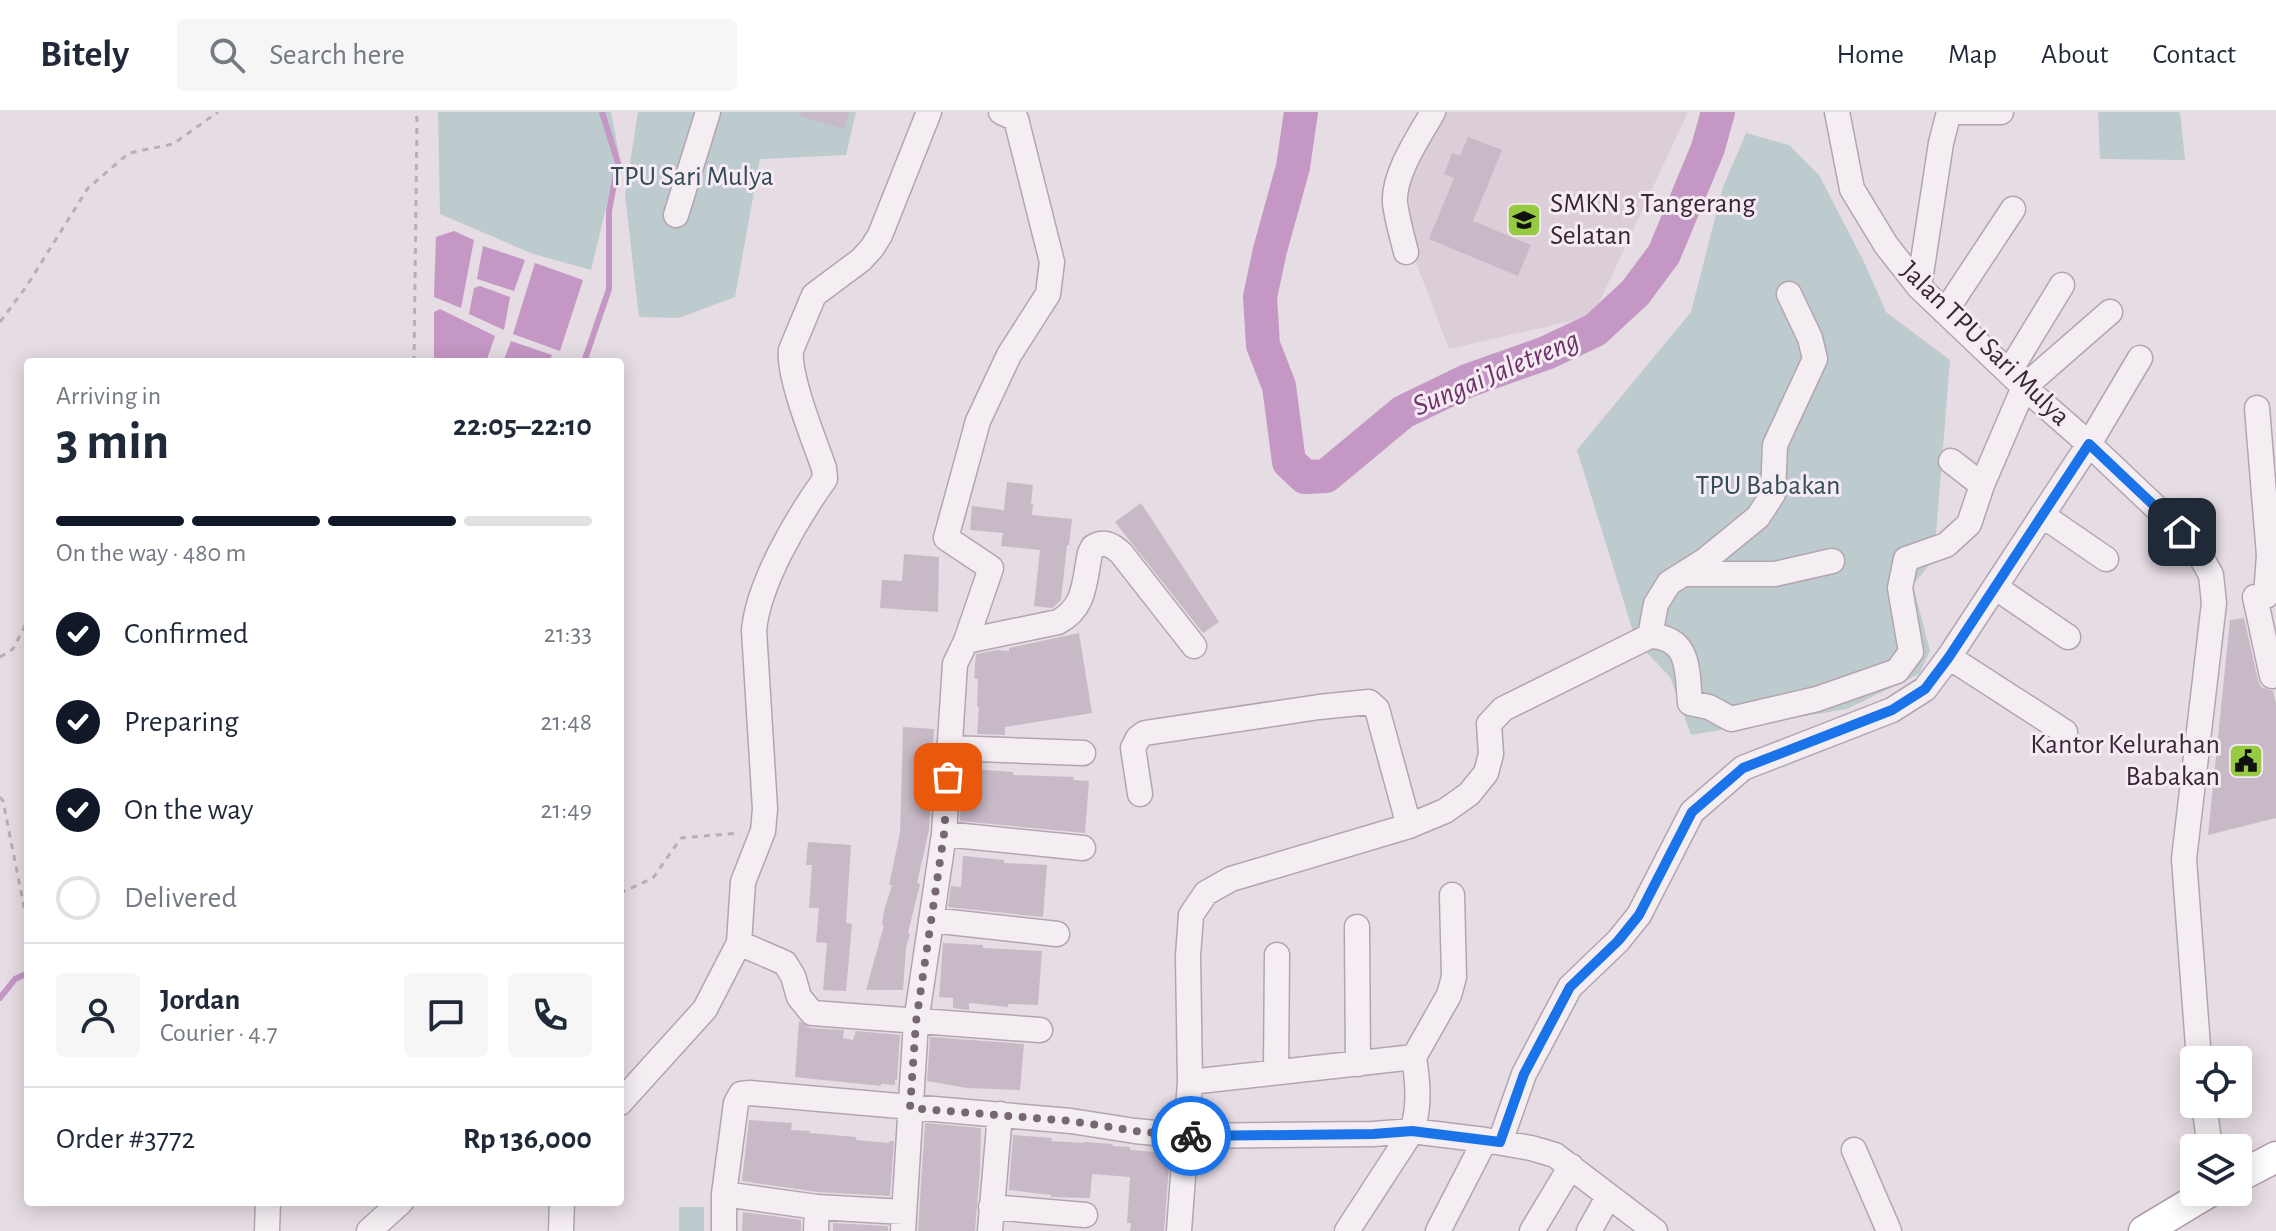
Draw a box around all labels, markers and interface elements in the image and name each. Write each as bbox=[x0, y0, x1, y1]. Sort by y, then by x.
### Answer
search box bbox=[177, 19, 737, 91]
icon: search bbox=[205, 33, 249, 77]
text: Bitely bbox=[40, 36, 129, 74]
text: Search here bbox=[269, 40, 405, 70]
text: Home bbox=[1837, 41, 1904, 69]
text: Map bbox=[1948, 41, 1997, 69]
text: About bbox=[2041, 41, 2109, 69]
text: Contact bbox=[2153, 41, 2236, 69]
park label: TPU Sari Mulya bbox=[610, 163, 774, 191]
place label: SMKN 3 Tangerang Selatan bbox=[1550, 190, 1756, 250]
school or university icon: SMKN 3 Tangerang Selatan bbox=[1505, 201, 1543, 239]
street label: Jalan TPU Sari Mulya bbox=[1895, 256, 2075, 432]
water label: Sungai Jaletreng bbox=[1408, 325, 1584, 421]
text: Arriving in bbox=[56, 383, 161, 409]
text: 22:05–22:10 bbox=[453, 411, 592, 441]
text: 3 min bbox=[56, 416, 169, 468]
park label: TPU Babakan bbox=[1695, 472, 1841, 500]
pin bbox=[2148, 498, 2216, 566]
icon: home bbox=[2160, 510, 2204, 554]
text: On the way · 480 m bbox=[56, 540, 246, 566]
icon: check bbox=[56, 612, 100, 656]
text: Confirmed bbox=[124, 619, 248, 649]
text: 21:33 bbox=[544, 621, 592, 647]
icon: check bbox=[56, 700, 100, 744]
text: Preparing bbox=[124, 707, 239, 737]
text: 21:48 bbox=[540, 709, 592, 735]
place label: Kantor Kelurahan Babakan bbox=[2030, 731, 2220, 791]
public building icon: Kantor Kelurahan Babakan bbox=[2227, 742, 2265, 780]
pin bbox=[914, 743, 982, 811]
icon: bag bbox=[926, 755, 970, 799]
icon: check bbox=[56, 788, 100, 832]
text: On the way bbox=[124, 795, 253, 825]
text: 21:49 bbox=[541, 797, 592, 823]
text: Delivered bbox=[124, 883, 237, 913]
button: person bbox=[56, 973, 140, 1057]
button: chat bbox=[404, 973, 488, 1057]
button: phone bbox=[508, 973, 592, 1057]
text: Jordan bbox=[160, 985, 240, 1015]
text: Courier · 4.7 bbox=[160, 1020, 278, 1046]
map controls bbox=[2180, 1046, 2252, 1206]
button: locate bbox=[2180, 1046, 2252, 1118]
courier bbox=[1151, 1096, 1231, 1176]
icon: bike bbox=[1169, 1114, 1213, 1158]
text: Order #3772 bbox=[56, 1124, 195, 1154]
text: Rp 136,000 bbox=[463, 1124, 592, 1154]
button: layers bbox=[2180, 1134, 2252, 1206]

